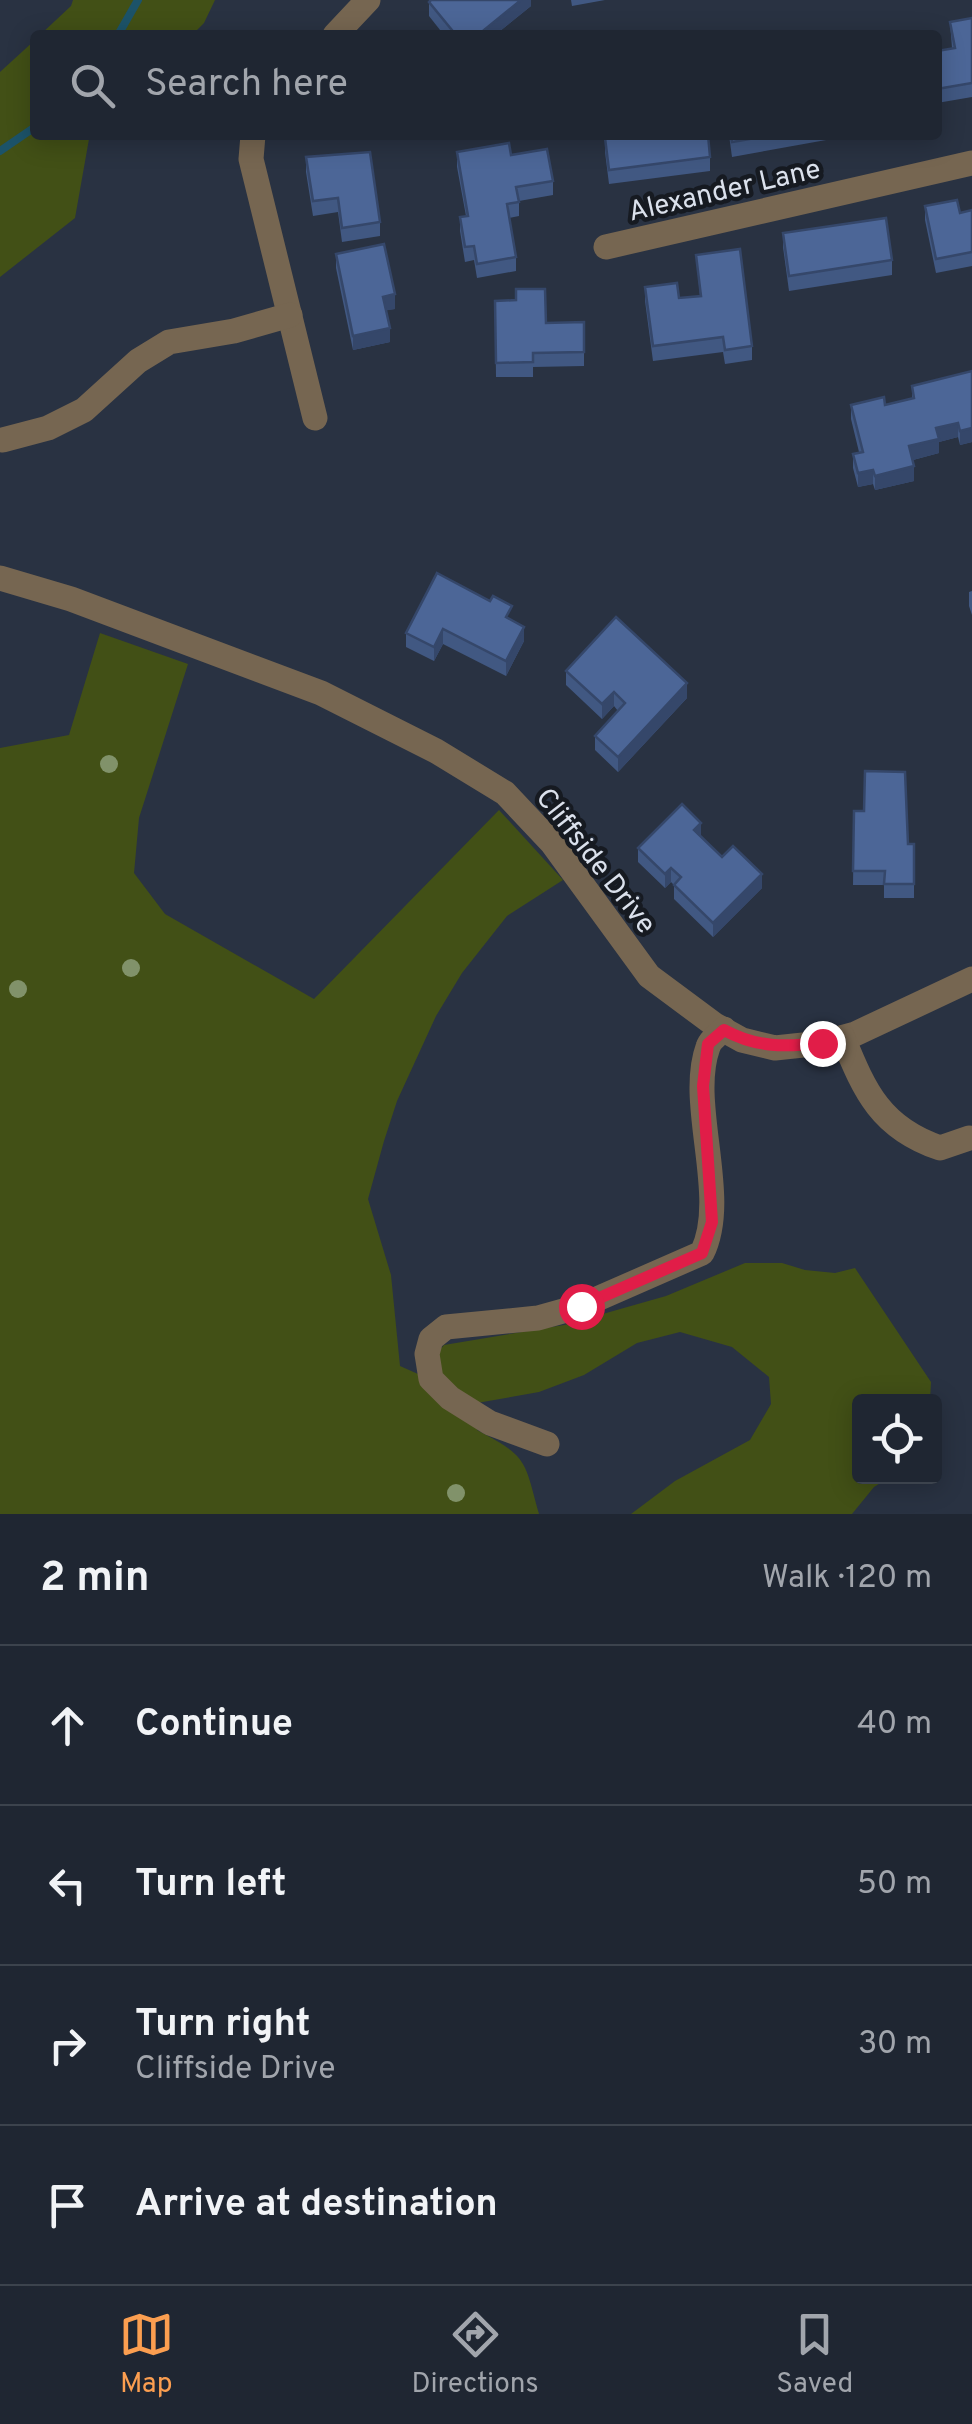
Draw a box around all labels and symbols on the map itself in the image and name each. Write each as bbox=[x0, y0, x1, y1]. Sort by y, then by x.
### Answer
street label: Alexander Lane bbox=[625, 152, 824, 232]
street label: Cliffside Drive bbox=[526, 782, 663, 942]
route end bbox=[800, 1021, 846, 1067]
route start bbox=[559, 1284, 605, 1330]

